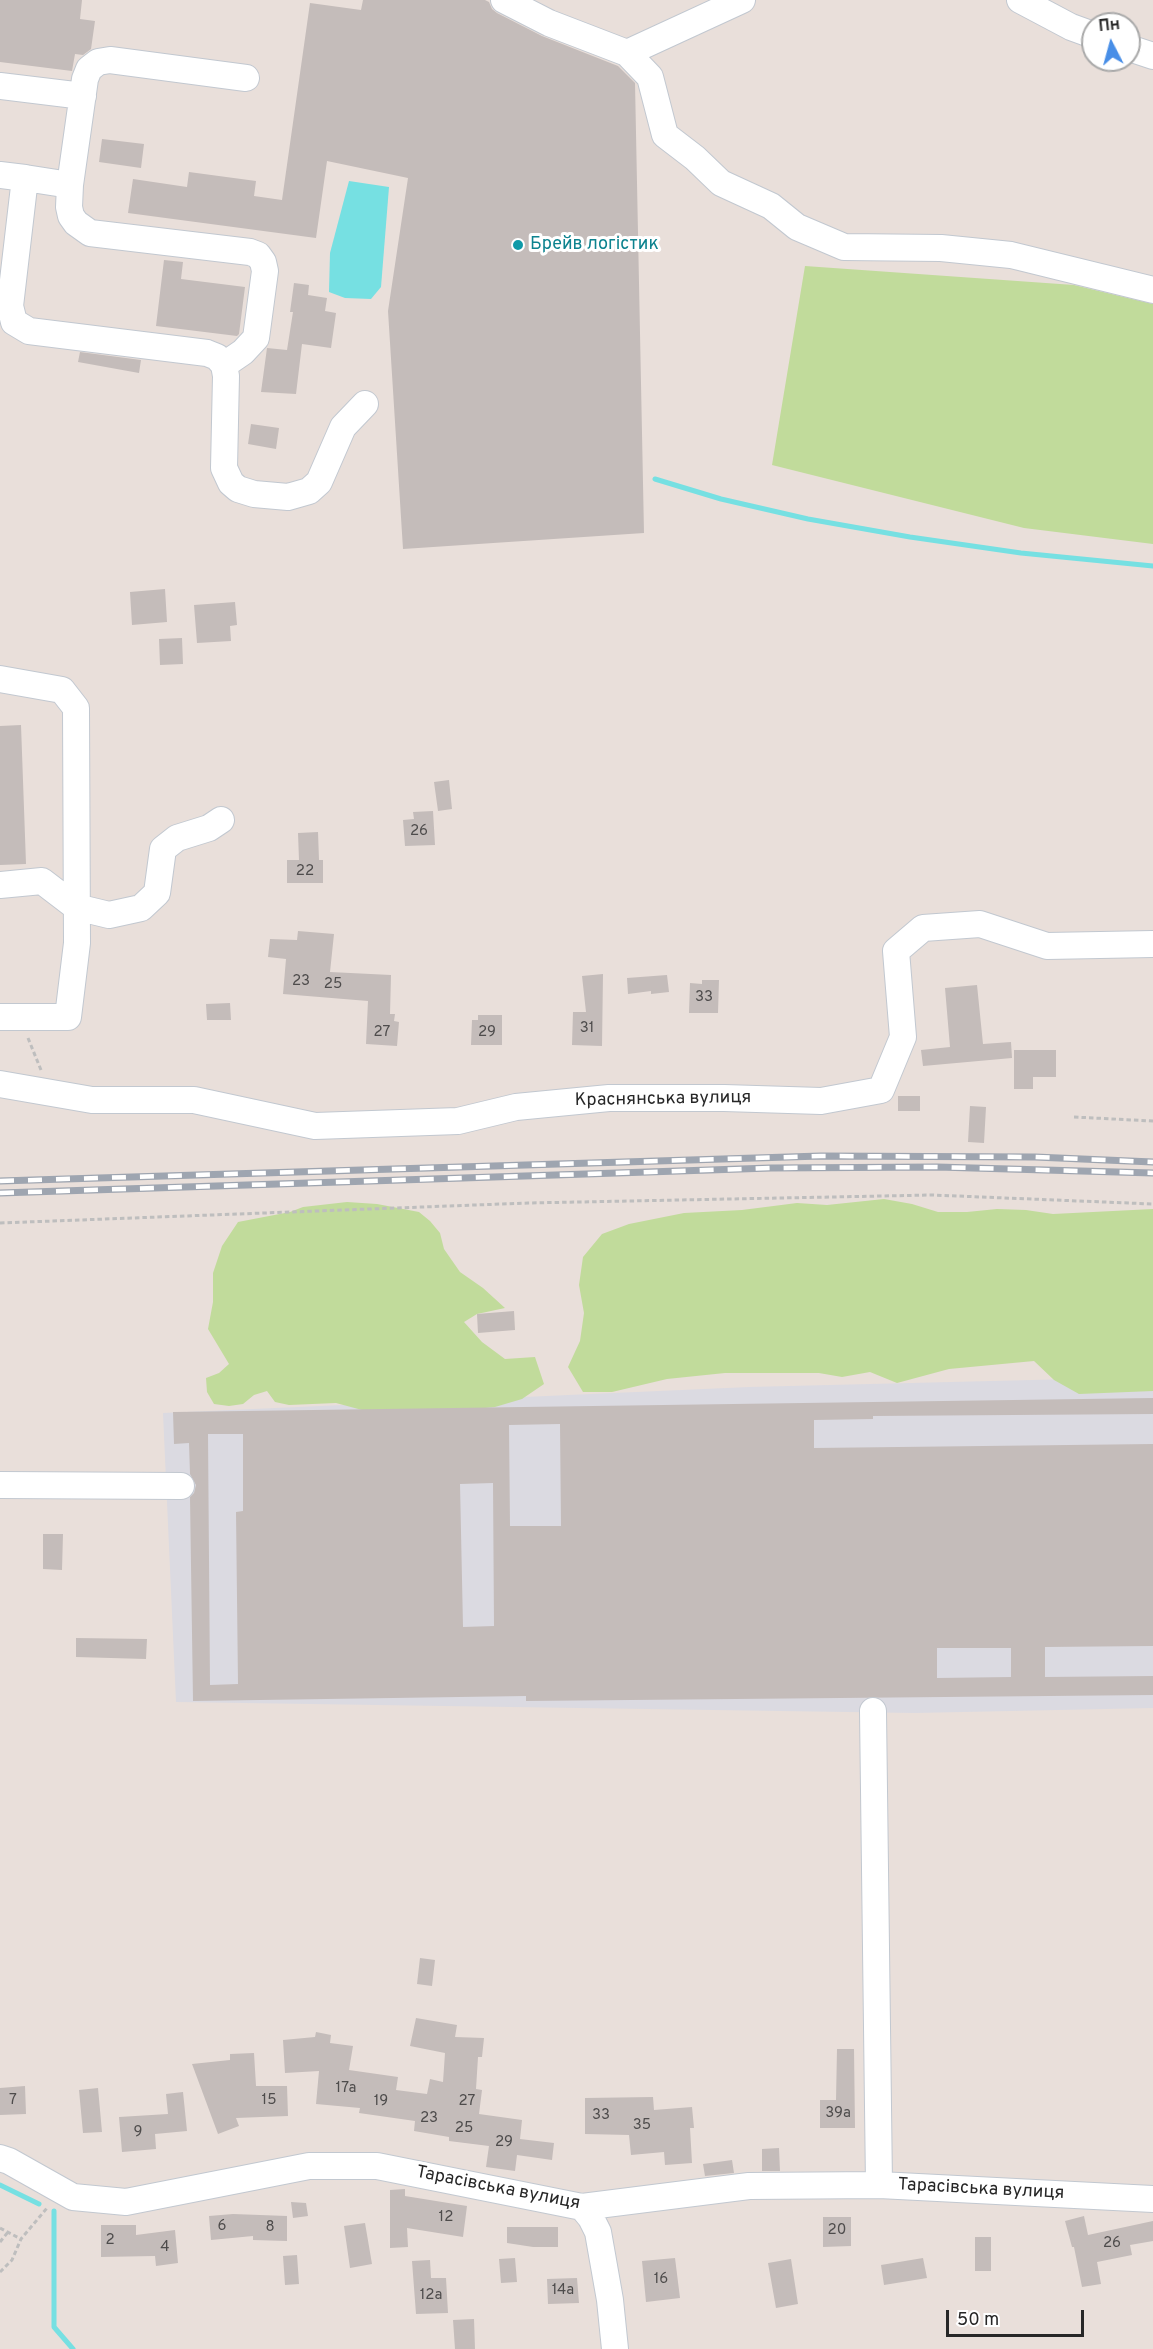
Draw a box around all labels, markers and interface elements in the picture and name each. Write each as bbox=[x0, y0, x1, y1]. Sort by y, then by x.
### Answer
north arrow bbox=[1081, 12, 1141, 72]
text: Пн bbox=[1098, 15, 1121, 37]
place label: Брейв логістик bbox=[530, 234, 659, 256]
marker: Брейв логістик bbox=[511, 238, 525, 252]
house number: 26 bbox=[410, 823, 428, 841]
house number: 22 bbox=[296, 863, 314, 881]
house number: 23 bbox=[292, 973, 310, 991]
house number: 25 bbox=[324, 976, 342, 994]
house number: 33 bbox=[695, 989, 713, 1007]
house number: 31 bbox=[580, 1020, 594, 1038]
house number: 27 bbox=[374, 1024, 390, 1042]
house number: 29 bbox=[478, 1024, 496, 1042]
street label: Краснянська вулиця bbox=[574, 1088, 752, 1112]
house number: 17а bbox=[336, 2080, 356, 2098]
house number: 7 bbox=[9, 2092, 17, 2110]
house number: 15 bbox=[262, 2092, 276, 2110]
house number: 19 bbox=[374, 2093, 388, 2111]
house number: 27 bbox=[459, 2093, 475, 2111]
house number: 39а bbox=[825, 2105, 851, 2123]
house number: 33 bbox=[592, 2107, 610, 2125]
house number: 23 bbox=[420, 2110, 438, 2128]
house number: 35 bbox=[633, 2117, 651, 2135]
house number: 25 bbox=[455, 2120, 473, 2138]
house number: 9 bbox=[134, 2124, 142, 2142]
house number: 29 bbox=[495, 2134, 513, 2152]
street label: Тарасівська вулиця bbox=[414, 2162, 582, 2216]
street label: Тарасівська вулиця bbox=[897, 2175, 1065, 2205]
house number: 12 bbox=[439, 2209, 453, 2227]
house number: 6 bbox=[218, 2218, 226, 2236]
house number: 8 bbox=[265, 2219, 275, 2237]
house number: 20 bbox=[828, 2222, 846, 2240]
house number: 2 bbox=[105, 2232, 115, 2250]
house number: 26 bbox=[1103, 2235, 1121, 2253]
house number: 4 bbox=[160, 2239, 170, 2257]
house number: 16 bbox=[654, 2271, 668, 2289]
house number: 14а bbox=[552, 2282, 574, 2300]
house number: 12а bbox=[420, 2287, 442, 2305]
scale bar bbox=[949, 2298, 1087, 2336]
text: 50 m bbox=[957, 2309, 999, 2332]

